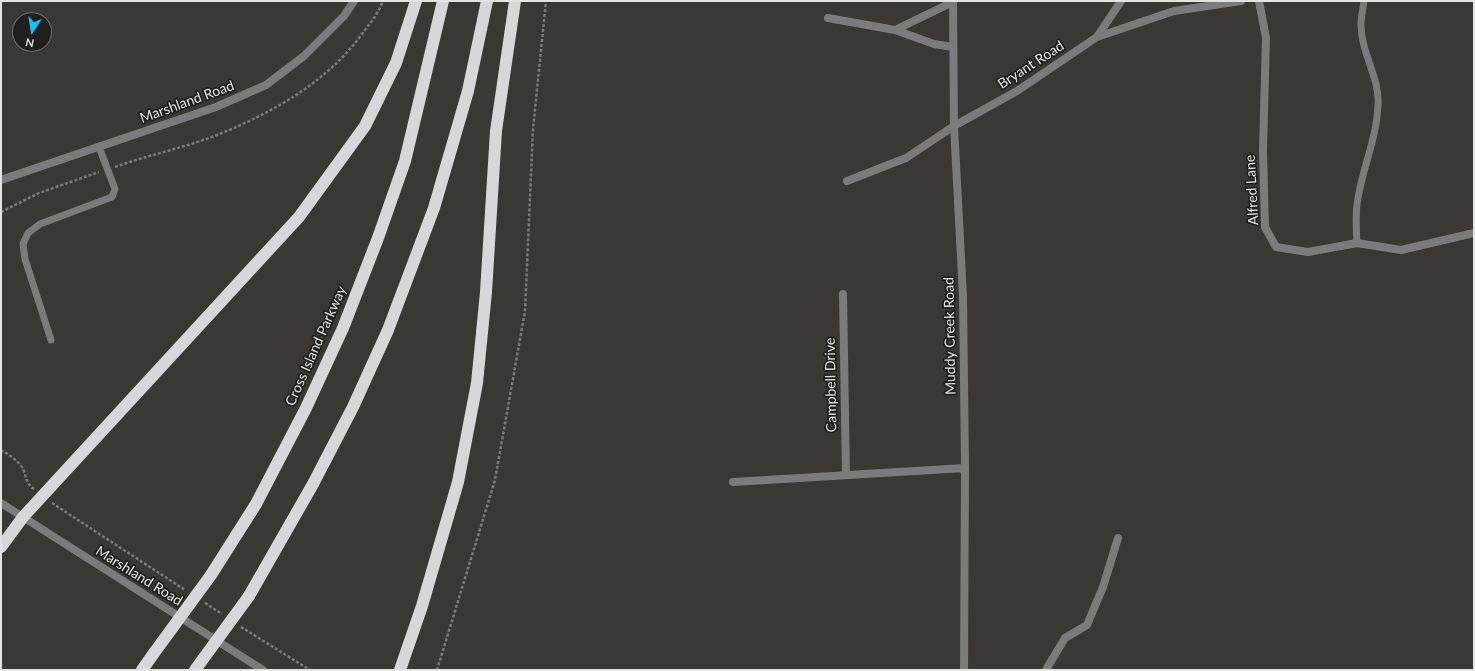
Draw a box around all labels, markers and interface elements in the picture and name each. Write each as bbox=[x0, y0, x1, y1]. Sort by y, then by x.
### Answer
north arrow bbox=[12, 12, 52, 52]
text: N bbox=[24, 36, 35, 50]
street label: Bryant Road bbox=[995, 37, 1067, 93]
street label: Marshland Road bbox=[138, 77, 236, 127]
street label: Alfred Lane bbox=[1242, 154, 1262, 226]
street label: Muddy Creek Road bbox=[941, 277, 959, 395]
street label: Cross Island Parkway bbox=[282, 284, 350, 408]
street label: Campbell Drive bbox=[822, 338, 840, 432]
street label: Marshland Road bbox=[92, 543, 186, 609]

